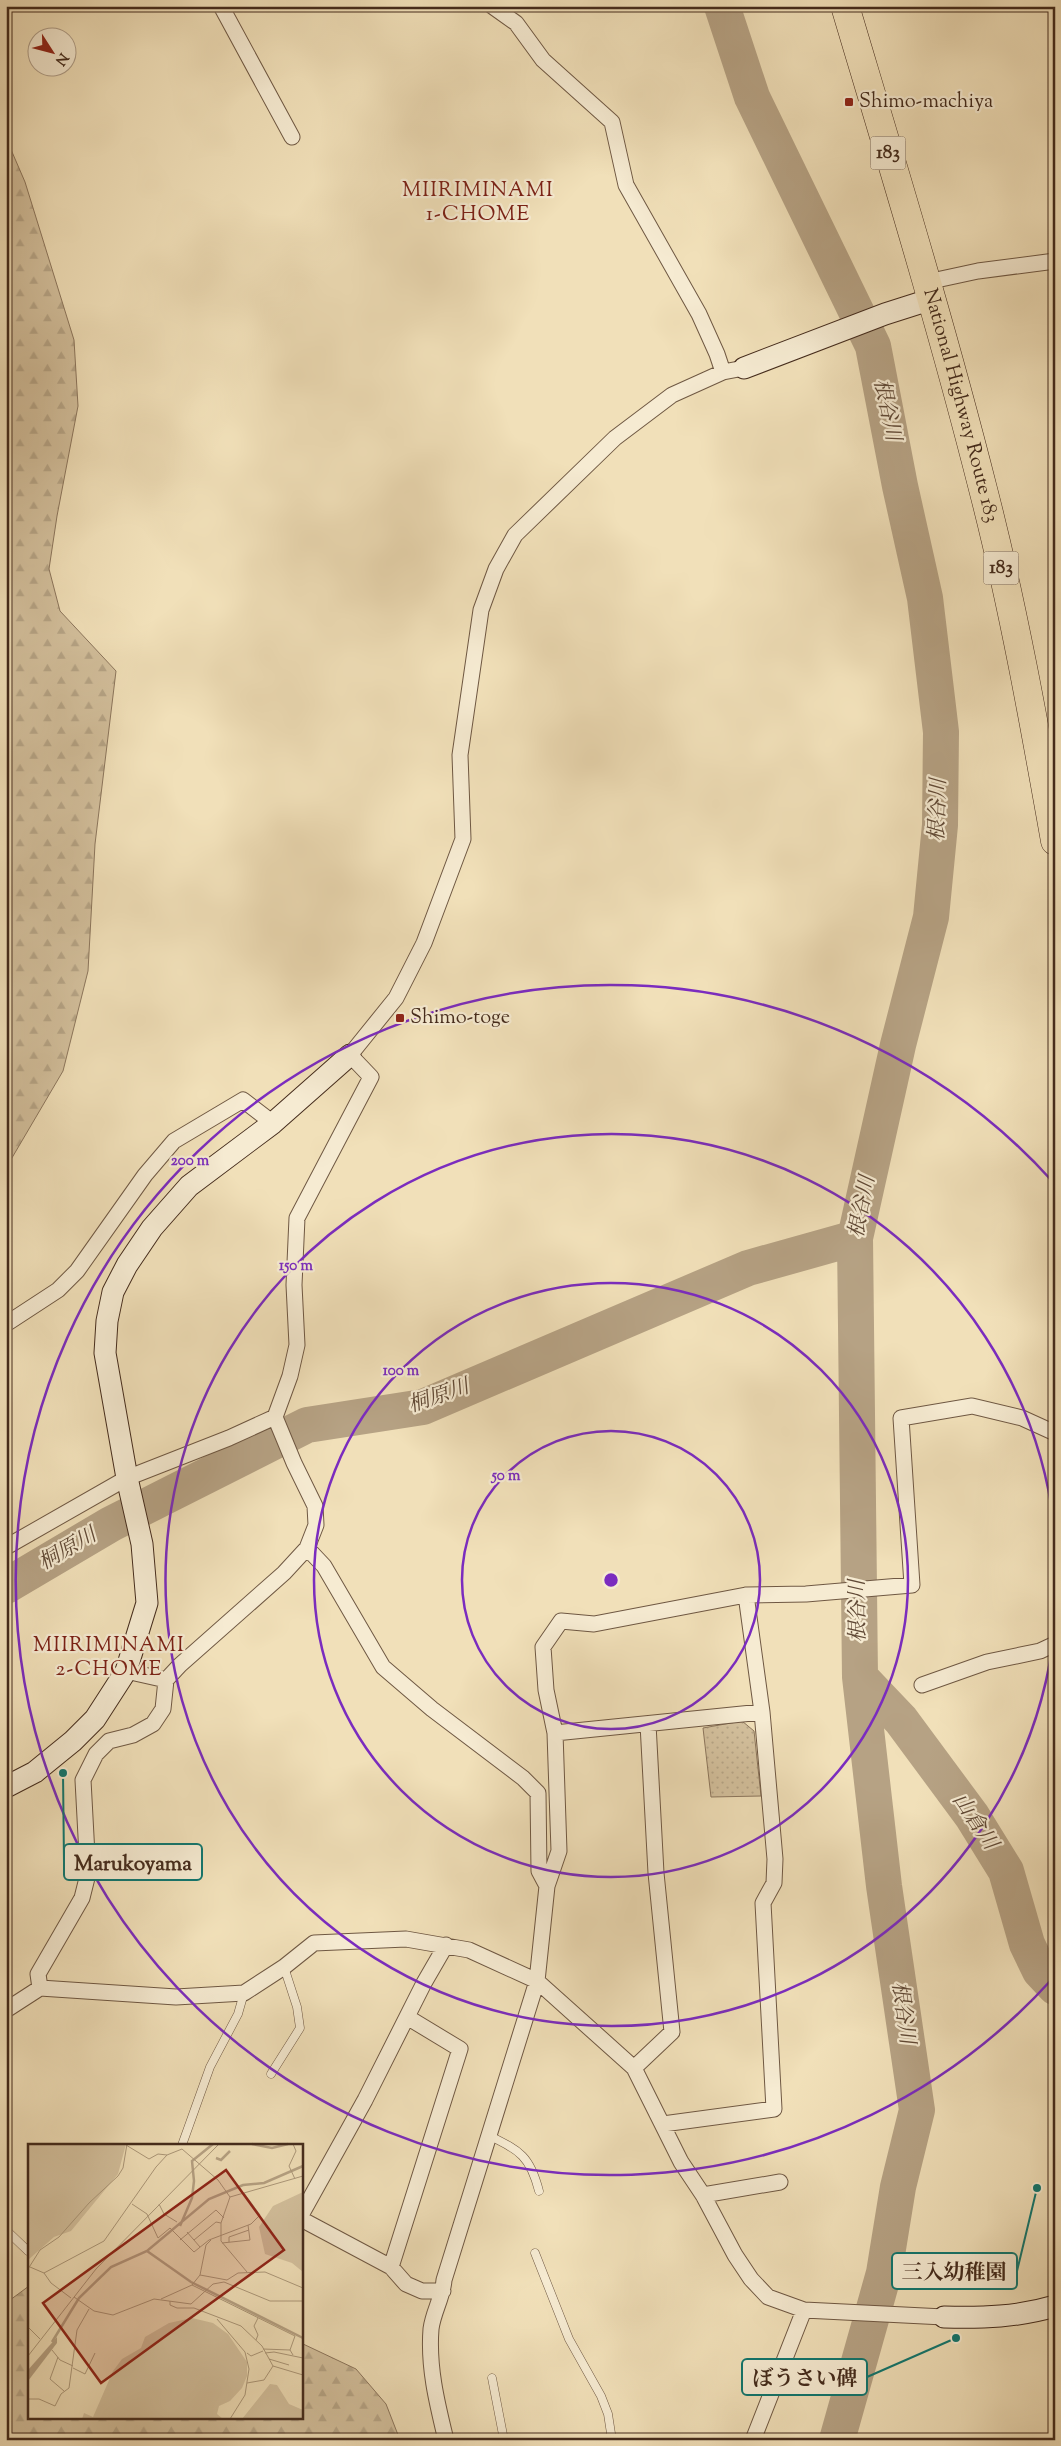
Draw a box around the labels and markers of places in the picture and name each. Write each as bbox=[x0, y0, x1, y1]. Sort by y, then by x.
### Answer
place label: Shimo-machiya bbox=[859, 88, 993, 117]
marker: Shimo-machiya bbox=[843, 96, 855, 108]
place label: Shimo-toge bbox=[410, 1004, 510, 1033]
marker: Shimo-toge bbox=[394, 1012, 406, 1024]
centre of rings bbox=[602, 1571, 620, 1589]
callout: Marukoyama bbox=[64, 1844, 202, 1880]
callout: 三入幼稚園 bbox=[892, 2253, 1017, 2289]
callout: ぼうさい碑 bbox=[742, 2359, 867, 2395]

